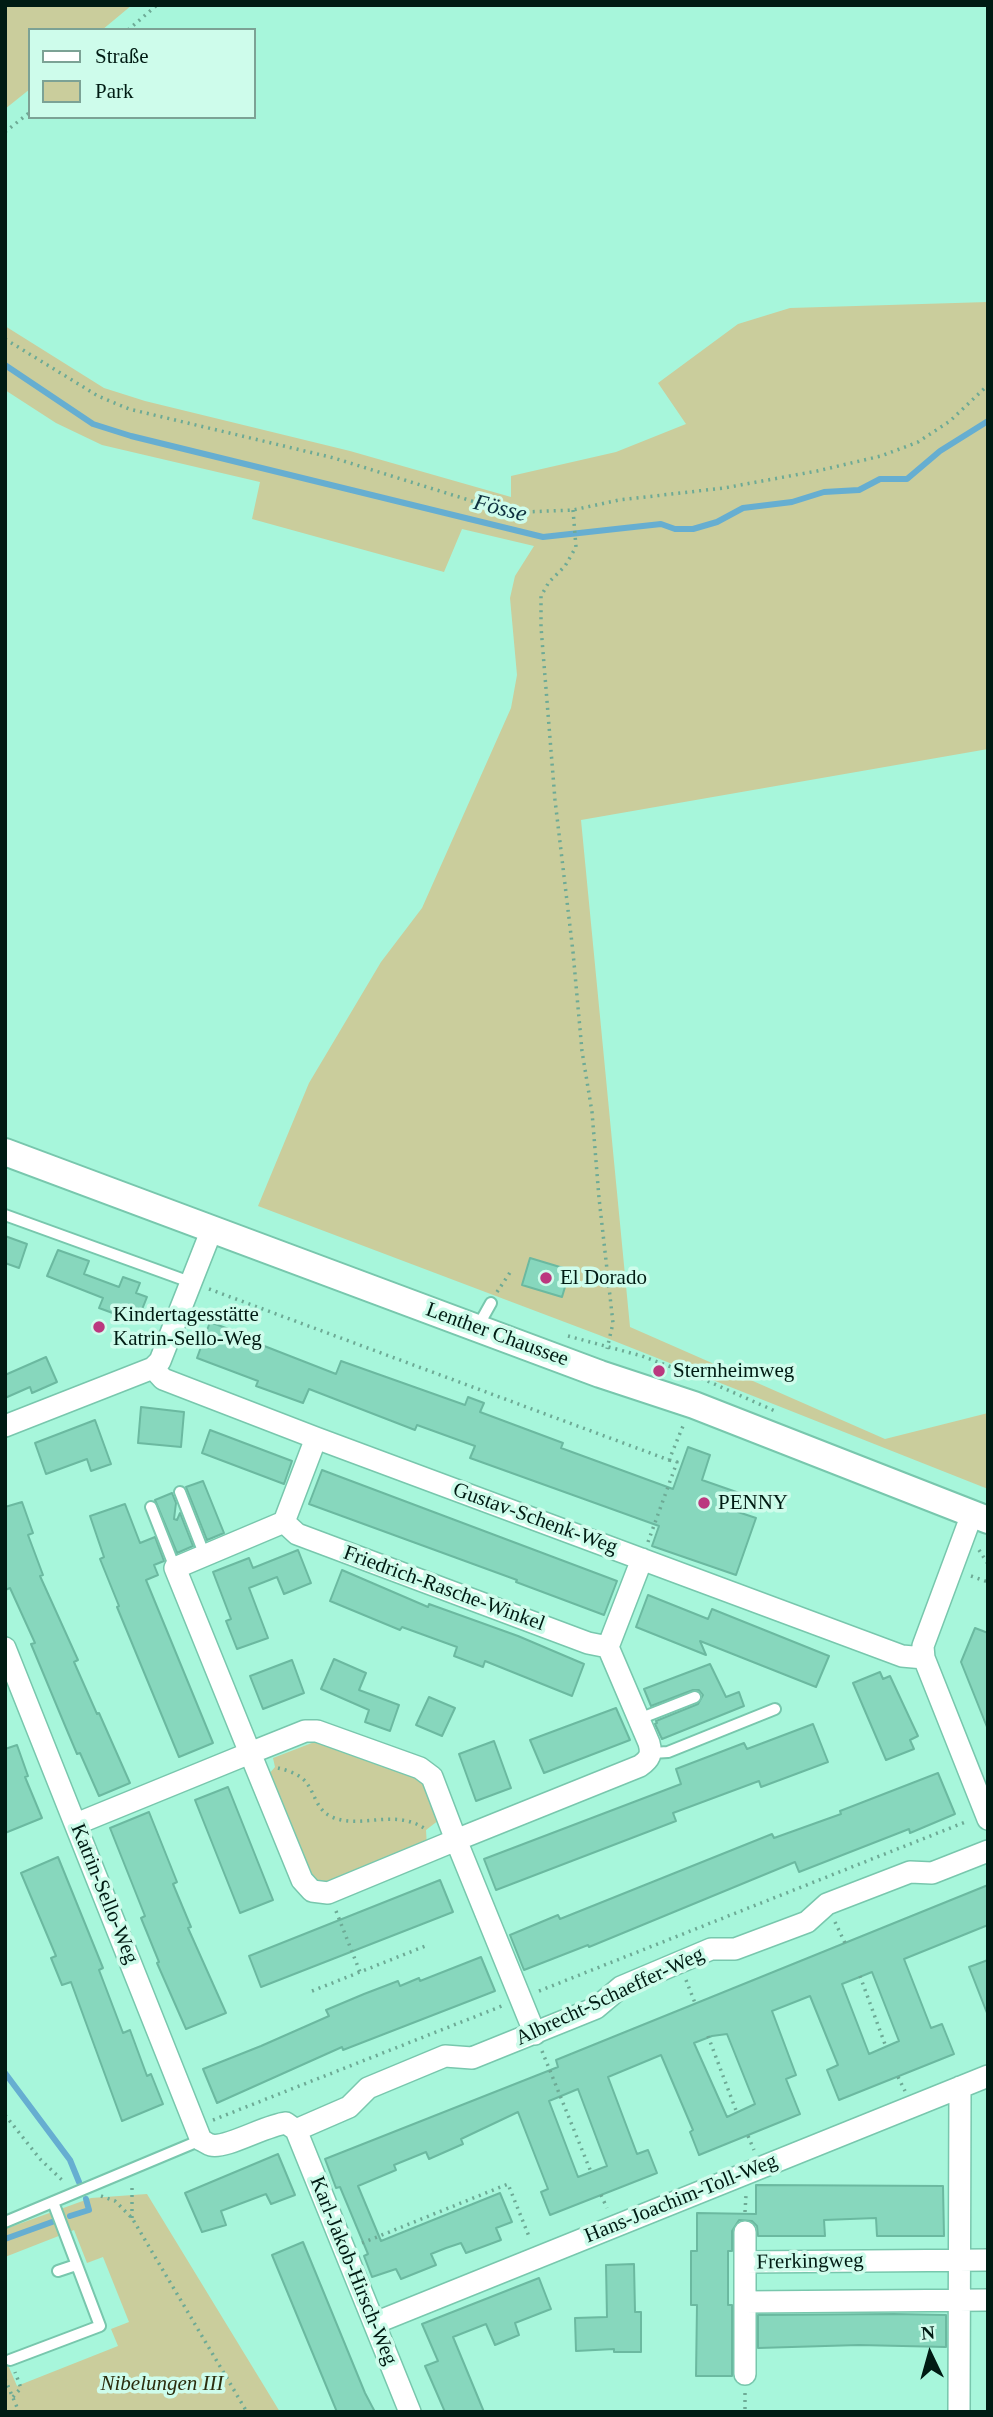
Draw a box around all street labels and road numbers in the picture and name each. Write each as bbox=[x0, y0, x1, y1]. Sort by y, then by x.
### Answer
street label: Lenther Chaussee bbox=[422, 1298, 572, 1372]
street label: Gustav-Schenk-Weg bbox=[449, 1478, 621, 1560]
street label: Friedrich-Rasche-Winkel bbox=[340, 1541, 548, 1637]
street label: Katrin-Sello-Weg bbox=[64, 1820, 144, 1968]
street label: Albrecht-Schaeffer-Weg bbox=[512, 1942, 708, 2052]
street label: Hans-Joachim-Toll-Weg bbox=[581, 2149, 781, 2249]
street label: Karl-Jakob-Hirsch-Weg bbox=[304, 2173, 402, 2369]
street label: Frerkingweg bbox=[756, 2248, 864, 2276]

